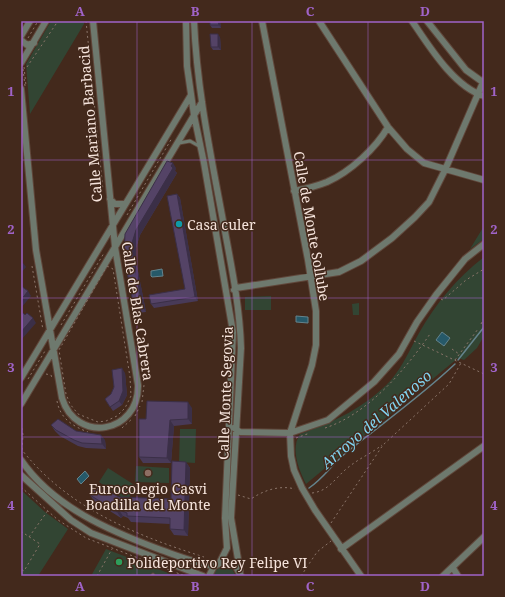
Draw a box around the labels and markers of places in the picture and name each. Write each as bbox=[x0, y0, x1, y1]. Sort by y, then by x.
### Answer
place label: Casa culer bbox=[187, 215, 256, 234]
marker: Casa culer bbox=[174, 219, 184, 229]
marker: Eurocolegio Casvi Boadilla del Monte bbox=[143, 468, 153, 478]
place label: Eurocolegio Casvi Boadilla del Monte bbox=[85, 479, 211, 514]
place label: Polideportivo Rey Felipe VI bbox=[127, 553, 308, 572]
marker: Polideportivo Rey Felipe VI bbox=[114, 557, 124, 567]

